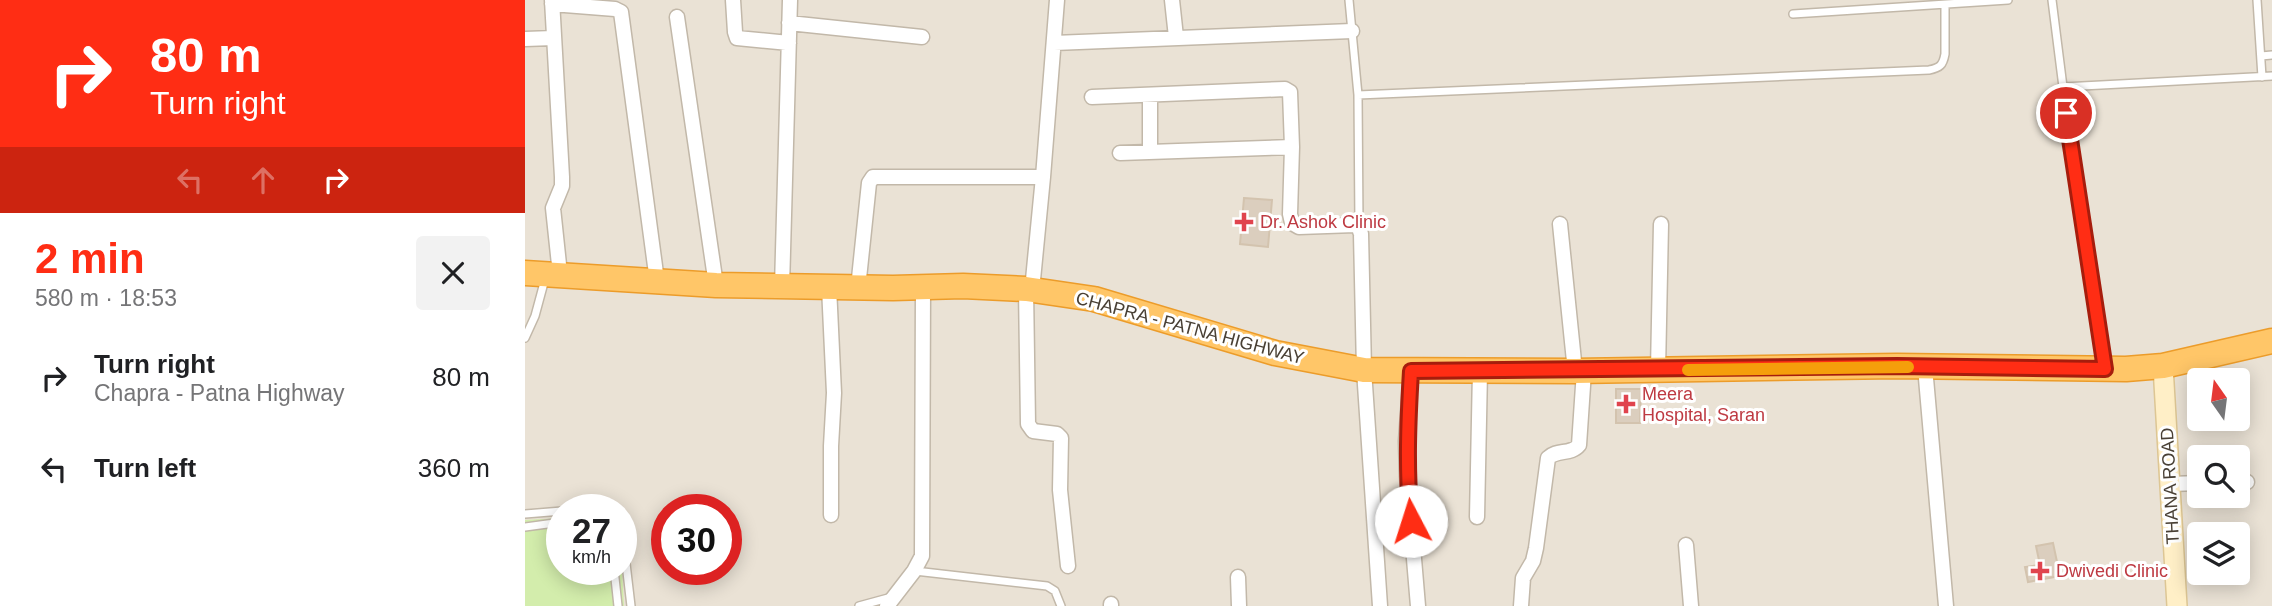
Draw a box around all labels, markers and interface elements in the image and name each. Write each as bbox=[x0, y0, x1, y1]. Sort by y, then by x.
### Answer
icon: right bbox=[35, 28, 126, 119]
text: 80 m bbox=[150, 28, 262, 82]
pin bbox=[2036, 83, 2096, 143]
text: Turn right bbox=[150, 85, 286, 121]
icon: arrive bbox=[2047, 94, 2085, 132]
icon: left bbox=[171, 161, 209, 199]
icon: ahead bbox=[244, 161, 282, 199]
icon: right bbox=[317, 161, 355, 199]
marker: Dr. Ashok Clinic bbox=[1234, 212, 1254, 232]
place label: Dr. Ashok Clinic bbox=[1260, 212, 1386, 232]
text: 2 min bbox=[35, 235, 145, 282]
button: close bbox=[416, 236, 490, 310]
text: 580 m · 18:53 bbox=[35, 285, 177, 311]
street label: CHAPRA - PATNA HIGHWAY bbox=[1074, 288, 1306, 368]
text: Turn right bbox=[94, 349, 215, 379]
icon: right bbox=[35, 359, 73, 397]
text: 80 m bbox=[432, 362, 490, 392]
north arrow bbox=[2187, 368, 2251, 430]
map controls bbox=[2187, 368, 2250, 585]
text: Chapra - Patna Highway bbox=[94, 380, 345, 406]
place label: Meera Hospital, Saran bbox=[1642, 384, 1765, 425]
marker: Meera Hospital, Saran bbox=[1616, 394, 1636, 414]
street label: THANA ROAD bbox=[2157, 427, 2183, 545]
button: search bbox=[2187, 445, 2250, 508]
icon: left bbox=[35, 450, 73, 488]
text: Turn left bbox=[94, 453, 196, 483]
text: 360 m bbox=[418, 453, 490, 483]
position arrow bbox=[1374, 484, 1448, 558]
speed limit sign: 30 bbox=[651, 494, 742, 585]
text: 27 bbox=[572, 511, 611, 550]
button: layers bbox=[2187, 522, 2250, 585]
text: km/h bbox=[572, 547, 611, 567]
marker: Dwivedi Clinic bbox=[2030, 561, 2050, 581]
place label: Dwivedi Clinic bbox=[2056, 561, 2168, 581]

